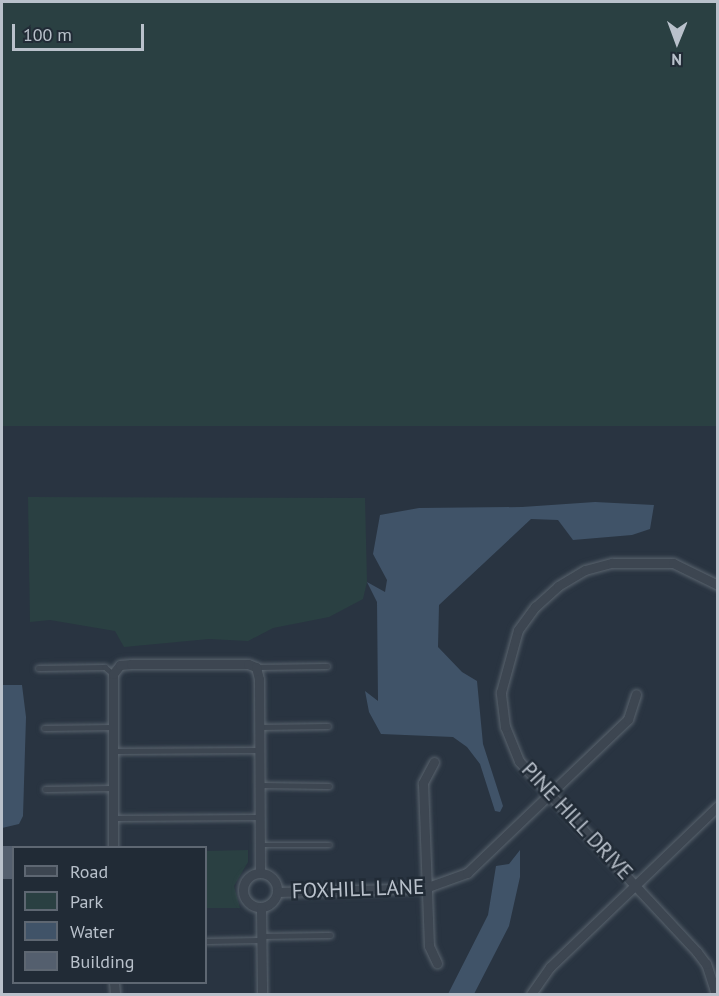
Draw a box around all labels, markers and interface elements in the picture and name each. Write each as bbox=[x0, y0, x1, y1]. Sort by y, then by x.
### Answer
scale bar bbox=[15, 12, 147, 50]
north arrow bbox=[647, 12, 707, 72]
text: 100 m bbox=[23, 23, 72, 46]
text: N bbox=[671, 50, 682, 70]
street label: PINE HILL DRIVE bbox=[516, 757, 638, 885]
legend bbox=[12, 846, 207, 984]
text: Road bbox=[70, 860, 108, 883]
street label: FOXHILL LANE bbox=[291, 874, 425, 904]
text: Park bbox=[70, 890, 103, 913]
text: Water bbox=[70, 920, 114, 943]
text: Building bbox=[70, 950, 134, 973]

